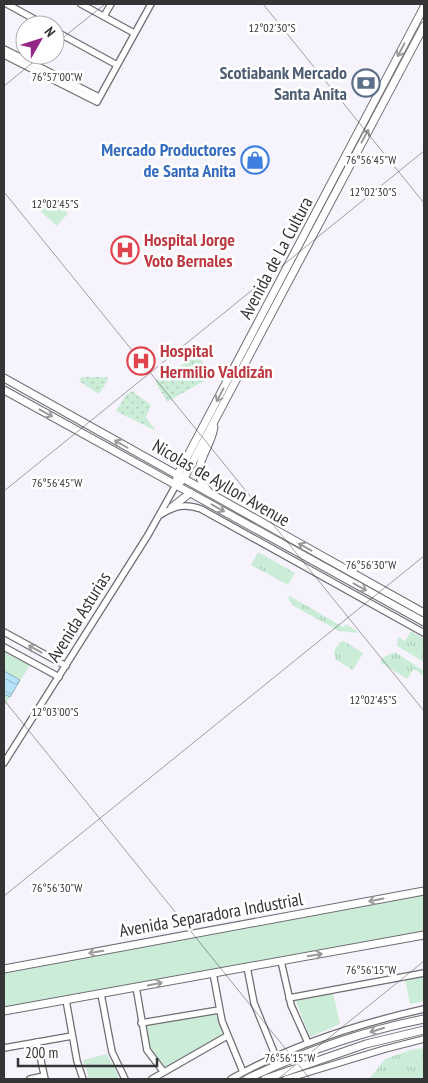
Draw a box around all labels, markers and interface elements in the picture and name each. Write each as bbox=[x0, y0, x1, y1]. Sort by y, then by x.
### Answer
north arrow bbox=[15, 15, 65, 65]
text: 12°02'30"S bbox=[248, 20, 296, 35]
text: N bbox=[41, 23, 59, 40]
one-way arrow bbox=[396, 42, 406, 57]
place label: Scotiabank Mercado Santa Anita bbox=[219, 61, 347, 105]
bank icon: Scotiabank Mercado Santa Anita bbox=[351, 68, 381, 98]
text: 76°57'00"W bbox=[32, 69, 82, 84]
one-way arrow bbox=[361, 129, 370, 144]
place label: Mercado Productores de Santa Anita bbox=[101, 138, 236, 182]
shop icon: Mercado Productores de Santa Anita bbox=[240, 145, 270, 175]
text: 76°56'45"W bbox=[346, 152, 396, 167]
text: 12°02'30"S bbox=[349, 184, 397, 199]
street label: Avenida de La Cultura bbox=[234, 193, 317, 323]
text: 12°02'45"S bbox=[31, 196, 79, 211]
place label: Hospital Jorge Voto Bernales bbox=[143, 228, 235, 272]
hospital icon: Hospital Jorge Voto Bernales bbox=[110, 235, 140, 265]
place label: Hospital Hermilio Valdizán bbox=[160, 339, 273, 383]
hospital icon: Hospital Hermilio Valdizán bbox=[126, 346, 156, 376]
one-way arrow bbox=[215, 387, 224, 402]
one-way arrow bbox=[39, 409, 53, 419]
street label: Nicolas de Ayllon Avenue bbox=[148, 434, 294, 531]
one-way arrow bbox=[115, 438, 129, 448]
text: 76°56'45"W bbox=[32, 475, 82, 490]
one-way arrow bbox=[211, 504, 225, 514]
one-way arrow bbox=[297, 542, 312, 552]
text: 76°56'30"W bbox=[346, 557, 396, 572]
street label: Avenida Asturias bbox=[42, 567, 115, 666]
one-way arrow bbox=[353, 583, 367, 593]
one-way arrow bbox=[27, 644, 42, 654]
text: 12°02'45"S bbox=[349, 692, 397, 707]
text: 12°03'00"S bbox=[31, 704, 79, 719]
text: 76°56'30"W bbox=[32, 880, 82, 895]
street label: Avenida Separadora Industrial bbox=[117, 887, 305, 942]
one-way arrow bbox=[369, 896, 385, 905]
one-way arrow bbox=[88, 947, 104, 957]
one-way arrow bbox=[306, 949, 322, 959]
text: 76°56'15"W bbox=[346, 962, 396, 977]
one-way arrow bbox=[147, 978, 163, 988]
one-way arrow bbox=[369, 1026, 385, 1036]
scale bar bbox=[18, 1036, 156, 1068]
text: 200 m bbox=[25, 1043, 58, 1062]
text: 76°56'15"W bbox=[265, 1050, 315, 1065]

